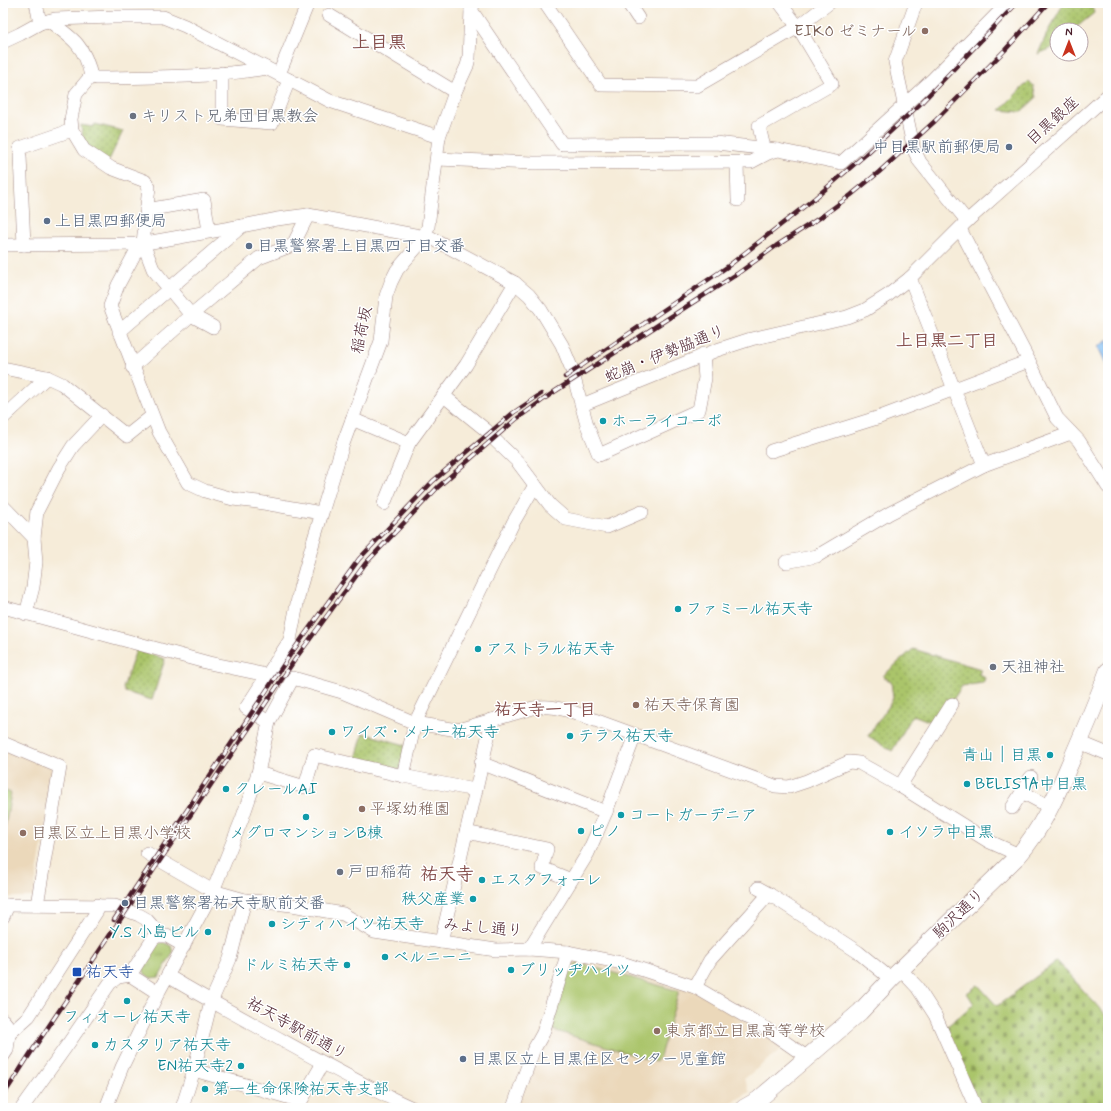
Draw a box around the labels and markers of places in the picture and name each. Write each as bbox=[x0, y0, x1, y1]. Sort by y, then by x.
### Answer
place label: EIKO ゼミナール bbox=[794, 21, 917, 42]
marker: EIKO ゼミナール bbox=[920, 26, 930, 36]
place label: キリスト兄弟団目黒教会 bbox=[141, 106, 318, 127]
marker: キリスト兄弟団目黒教会 bbox=[128, 111, 138, 121]
place label: 中目黒駅前郵便局 bbox=[873, 137, 1001, 158]
marker: 中目黒駅前郵便局 bbox=[1004, 142, 1014, 152]
place label: 上目黒四郵便局 bbox=[55, 211, 167, 232]
marker: 上目黒四郵便局 bbox=[42, 216, 52, 226]
place label: 目黒警察署上目黒四丁目交番 bbox=[257, 236, 465, 257]
marker: 目黒警察署上目黒四丁目交番 bbox=[244, 241, 254, 251]
place label: ホーライコーポ bbox=[611, 411, 722, 432]
marker: ホーライコーポ bbox=[598, 416, 608, 426]
place label: ファミール祐天寺 bbox=[686, 599, 813, 620]
marker: ファミール祐天寺 bbox=[673, 604, 683, 614]
place label: アストラル祐天寺 bbox=[486, 639, 615, 660]
marker: アストラル祐天寺 bbox=[473, 644, 483, 654]
place label: 天祖神社 bbox=[1001, 657, 1065, 678]
marker: 天祖神社 bbox=[988, 662, 998, 672]
place label: 祐天寺保育園 bbox=[644, 695, 740, 716]
marker: 祐天寺保育園 bbox=[631, 700, 641, 710]
place label: ワイズ・メナー祐天寺 bbox=[340, 722, 499, 743]
place label: テラス祐天寺 bbox=[578, 726, 673, 747]
marker: ワイズ・メナー祐天寺 bbox=[327, 727, 337, 737]
marker: テラス祐天寺 bbox=[565, 731, 575, 741]
place label: 青山｜目黒 bbox=[962, 745, 1042, 766]
marker: 青山｜目黒 bbox=[1045, 750, 1055, 760]
place label: BELISTA中目黒 bbox=[975, 774, 1087, 795]
place label: クレールAI bbox=[234, 779, 317, 800]
marker: BELISTA中目黒 bbox=[962, 779, 972, 789]
marker: クレールAI bbox=[221, 784, 231, 794]
place label: 平塚幼稚園 bbox=[370, 799, 450, 820]
marker: 平塚幼稚園 bbox=[357, 804, 367, 814]
place label: コートガーデニア bbox=[629, 805, 757, 826]
marker: コートガーデニア bbox=[616, 810, 626, 820]
marker: メグロマンションB棟 bbox=[301, 812, 311, 822]
place label: ピノ bbox=[589, 821, 621, 842]
place label: イソラ中目黒 bbox=[898, 822, 994, 843]
place label: 目黒区立上目黒小学校 bbox=[31, 823, 191, 844]
place label: メグロマンションB棟 bbox=[229, 823, 383, 844]
marker: ピノ bbox=[576, 826, 586, 836]
marker: イソラ中目黒 bbox=[885, 827, 895, 837]
marker: 目黒区立上目黒小学校 bbox=[18, 828, 28, 838]
place label: 戸田稲荷 bbox=[348, 862, 412, 883]
marker: 戸田稲荷 bbox=[335, 867, 345, 877]
place label: エスタフォーレ bbox=[490, 870, 602, 891]
marker: エスタフォーレ bbox=[477, 875, 487, 885]
place label: 秩父産業 bbox=[401, 889, 465, 910]
place label: 目黒警察署祐天寺駅前交番 bbox=[133, 893, 325, 914]
marker: 秩父産業 bbox=[468, 894, 478, 904]
marker: 目黒警察署祐天寺駅前交番 bbox=[120, 898, 130, 908]
place label: シティハイツ祐天寺 bbox=[280, 914, 424, 935]
marker: シティハイツ祐天寺 bbox=[267, 919, 277, 929]
place label: Y.S 小島ビル bbox=[109, 922, 200, 943]
marker: Y.S 小島ビル bbox=[203, 927, 213, 937]
place label: ベルニーニ bbox=[393, 947, 473, 968]
marker: ベルニーニ bbox=[380, 952, 390, 962]
place label: ドルミ祐天寺 bbox=[243, 955, 339, 976]
marker: ドルミ祐天寺 bbox=[342, 960, 352, 970]
place label: ブリッヂハイツ bbox=[519, 960, 631, 981]
place label: 祐天寺 bbox=[86, 962, 134, 983]
marker: ブリッヂハイツ bbox=[506, 965, 516, 975]
marker: 祐天寺 bbox=[71, 966, 83, 978]
marker: フィオーレ祐天寺 bbox=[122, 996, 132, 1006]
place label: フィオーレ祐天寺 bbox=[63, 1007, 191, 1028]
place label: 東京都立目黒高等学校 bbox=[665, 1021, 825, 1042]
marker: 東京都立目黒高等学校 bbox=[652, 1026, 662, 1036]
place label: カスタリア祐天寺 bbox=[103, 1035, 231, 1056]
marker: カスタリア祐天寺 bbox=[90, 1040, 100, 1050]
place label: 目黒区立上目黒住区センター児童館 bbox=[471, 1049, 726, 1070]
marker: 目黒区立上目黒住区センター児童館 bbox=[458, 1054, 468, 1064]
place label: EN祐天寺2 bbox=[157, 1056, 233, 1077]
marker: EN祐天寺2 bbox=[236, 1061, 246, 1071]
place label: 第一生命保険祐天寺支部 bbox=[213, 1079, 389, 1100]
marker: 第一生命保険祐天寺支部 bbox=[200, 1084, 210, 1094]

